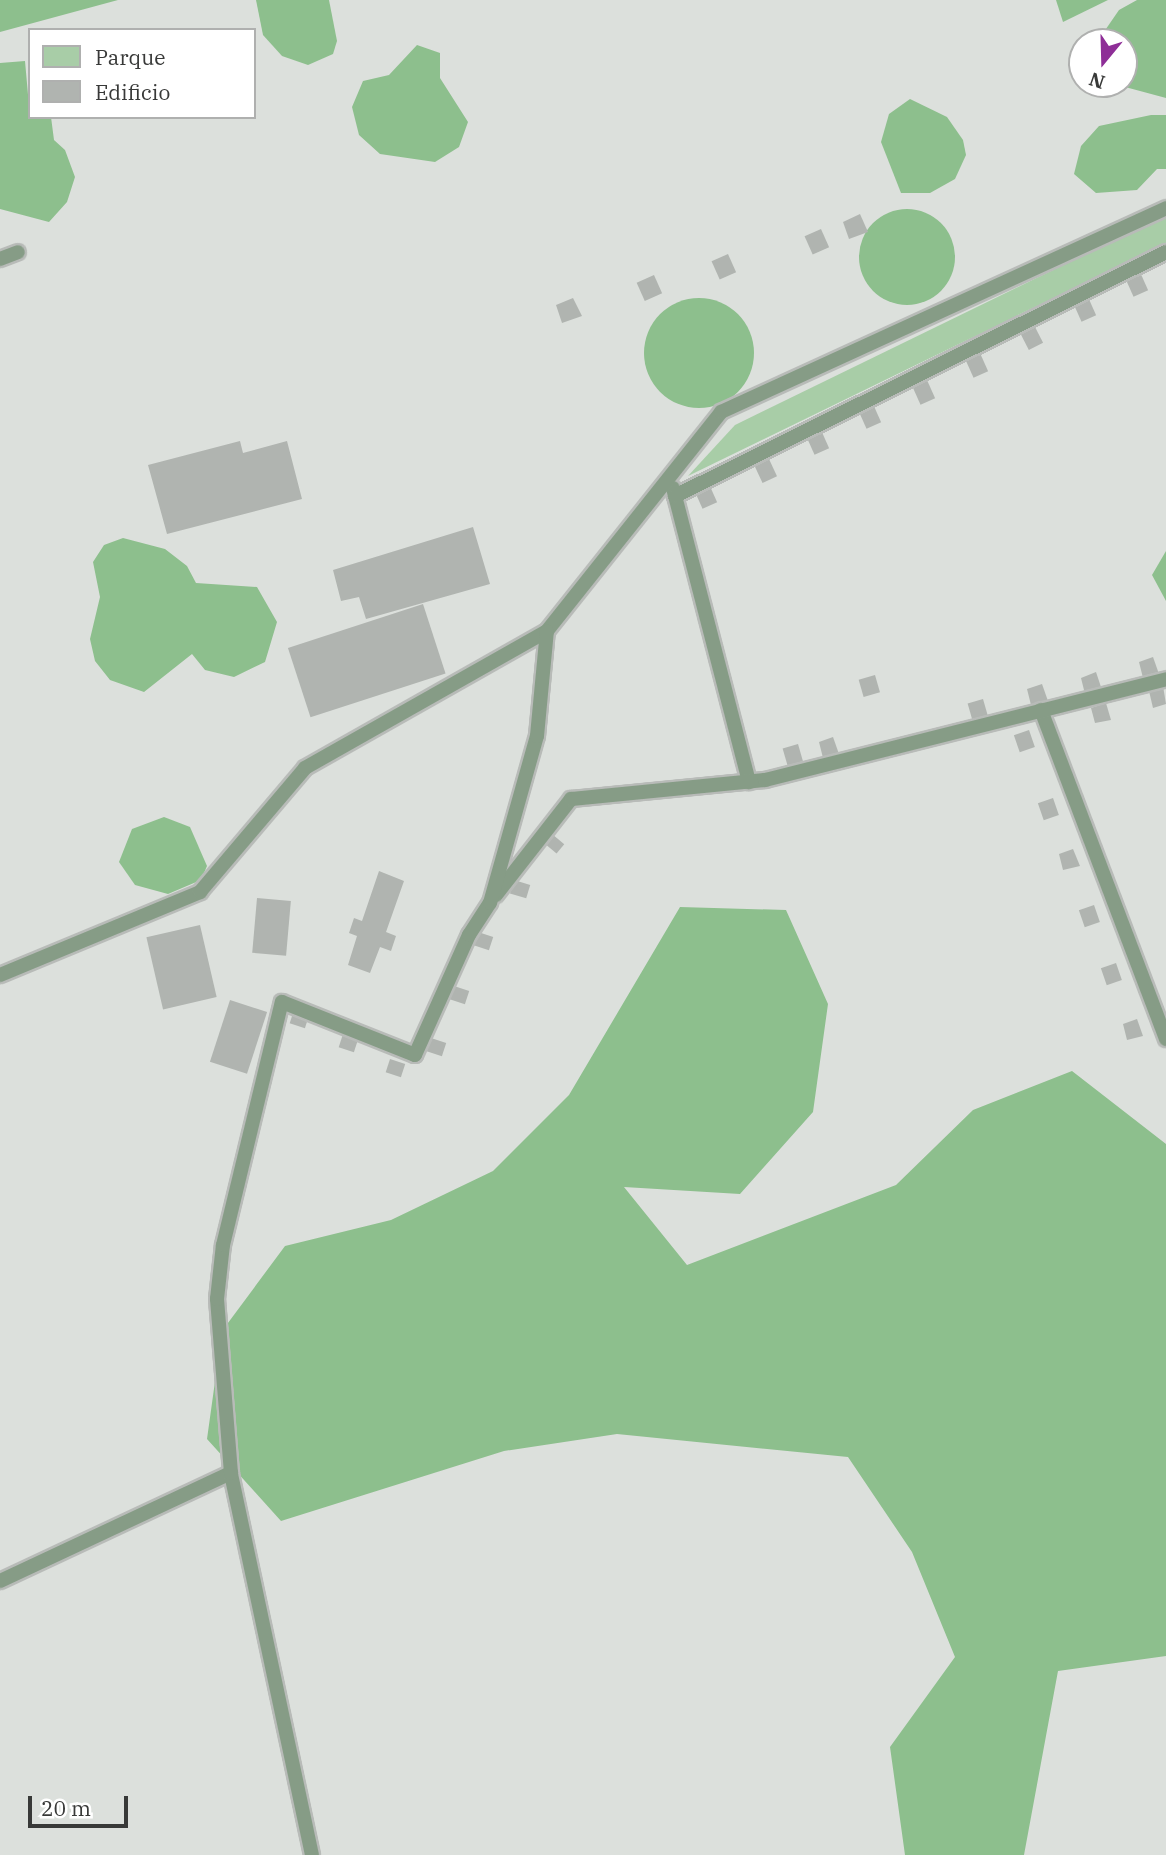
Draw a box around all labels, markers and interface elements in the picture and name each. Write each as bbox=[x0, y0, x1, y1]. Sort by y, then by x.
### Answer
legend bbox=[28, 28, 256, 119]
north arrow bbox=[1068, 28, 1138, 98]
text: Parque bbox=[95, 43, 165, 71]
text: N bbox=[1086, 67, 1108, 95]
text: Edificio bbox=[95, 78, 170, 106]
scale bar bbox=[32, 1782, 131, 1826]
text: 20 m bbox=[41, 1794, 91, 1822]

